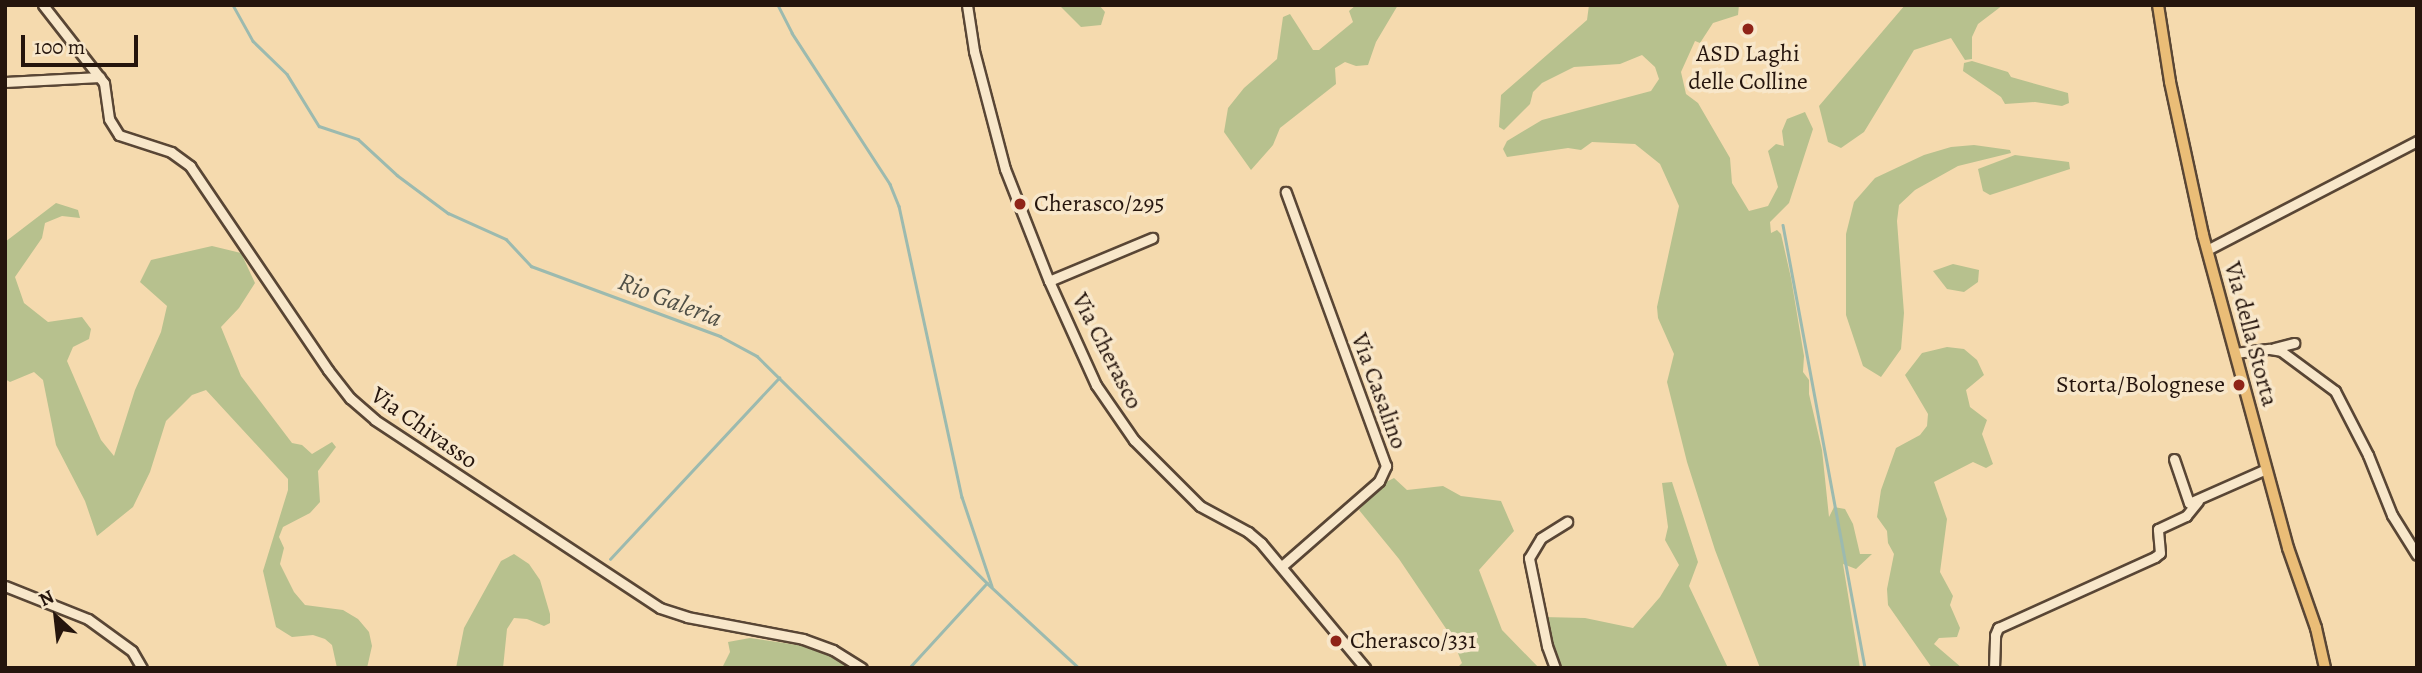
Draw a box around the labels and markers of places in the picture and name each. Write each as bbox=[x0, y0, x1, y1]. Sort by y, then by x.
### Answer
marker: ASD Laghi delle Colline bbox=[1740, 21, 1756, 37]
place label: ASD Laghi delle Colline bbox=[1688, 40, 1808, 96]
place label: Cherasco/295 bbox=[1034, 190, 1165, 218]
marker: Cherasco/295 bbox=[1012, 196, 1028, 212]
place label: Storta/Bolognese bbox=[2056, 371, 2225, 399]
marker: Storta/Bolognese bbox=[2231, 377, 2247, 393]
place label: Cherasco/331 bbox=[1350, 627, 1476, 655]
marker: Cherasco/331 bbox=[1328, 633, 1344, 649]

